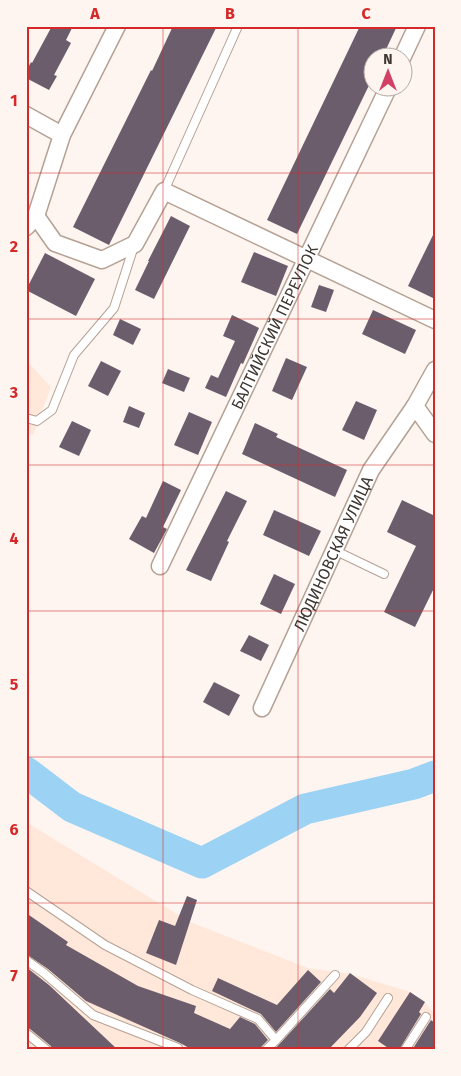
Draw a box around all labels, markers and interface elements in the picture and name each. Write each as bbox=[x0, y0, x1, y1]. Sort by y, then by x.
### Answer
text: A bbox=[89, 4, 100, 23]
text: B bbox=[225, 4, 235, 23]
text: C bbox=[361, 4, 371, 23]
north arrow bbox=[364, 48, 414, 98]
text: N bbox=[383, 51, 393, 68]
text: 1 bbox=[10, 91, 18, 110]
text: 2 bbox=[10, 237, 18, 256]
street label: БАЛТИЙСКИЙ ПЕРЕУЛОК bbox=[227, 241, 322, 412]
text: 3 bbox=[9, 383, 18, 402]
street label: ЛЮДИНОВСКАЯ УЛИЦА bbox=[289, 472, 377, 634]
text: 4 bbox=[9, 529, 19, 548]
text: 5 bbox=[10, 675, 19, 694]
text: 6 bbox=[9, 820, 19, 839]
text: 7 bbox=[10, 966, 18, 985]

